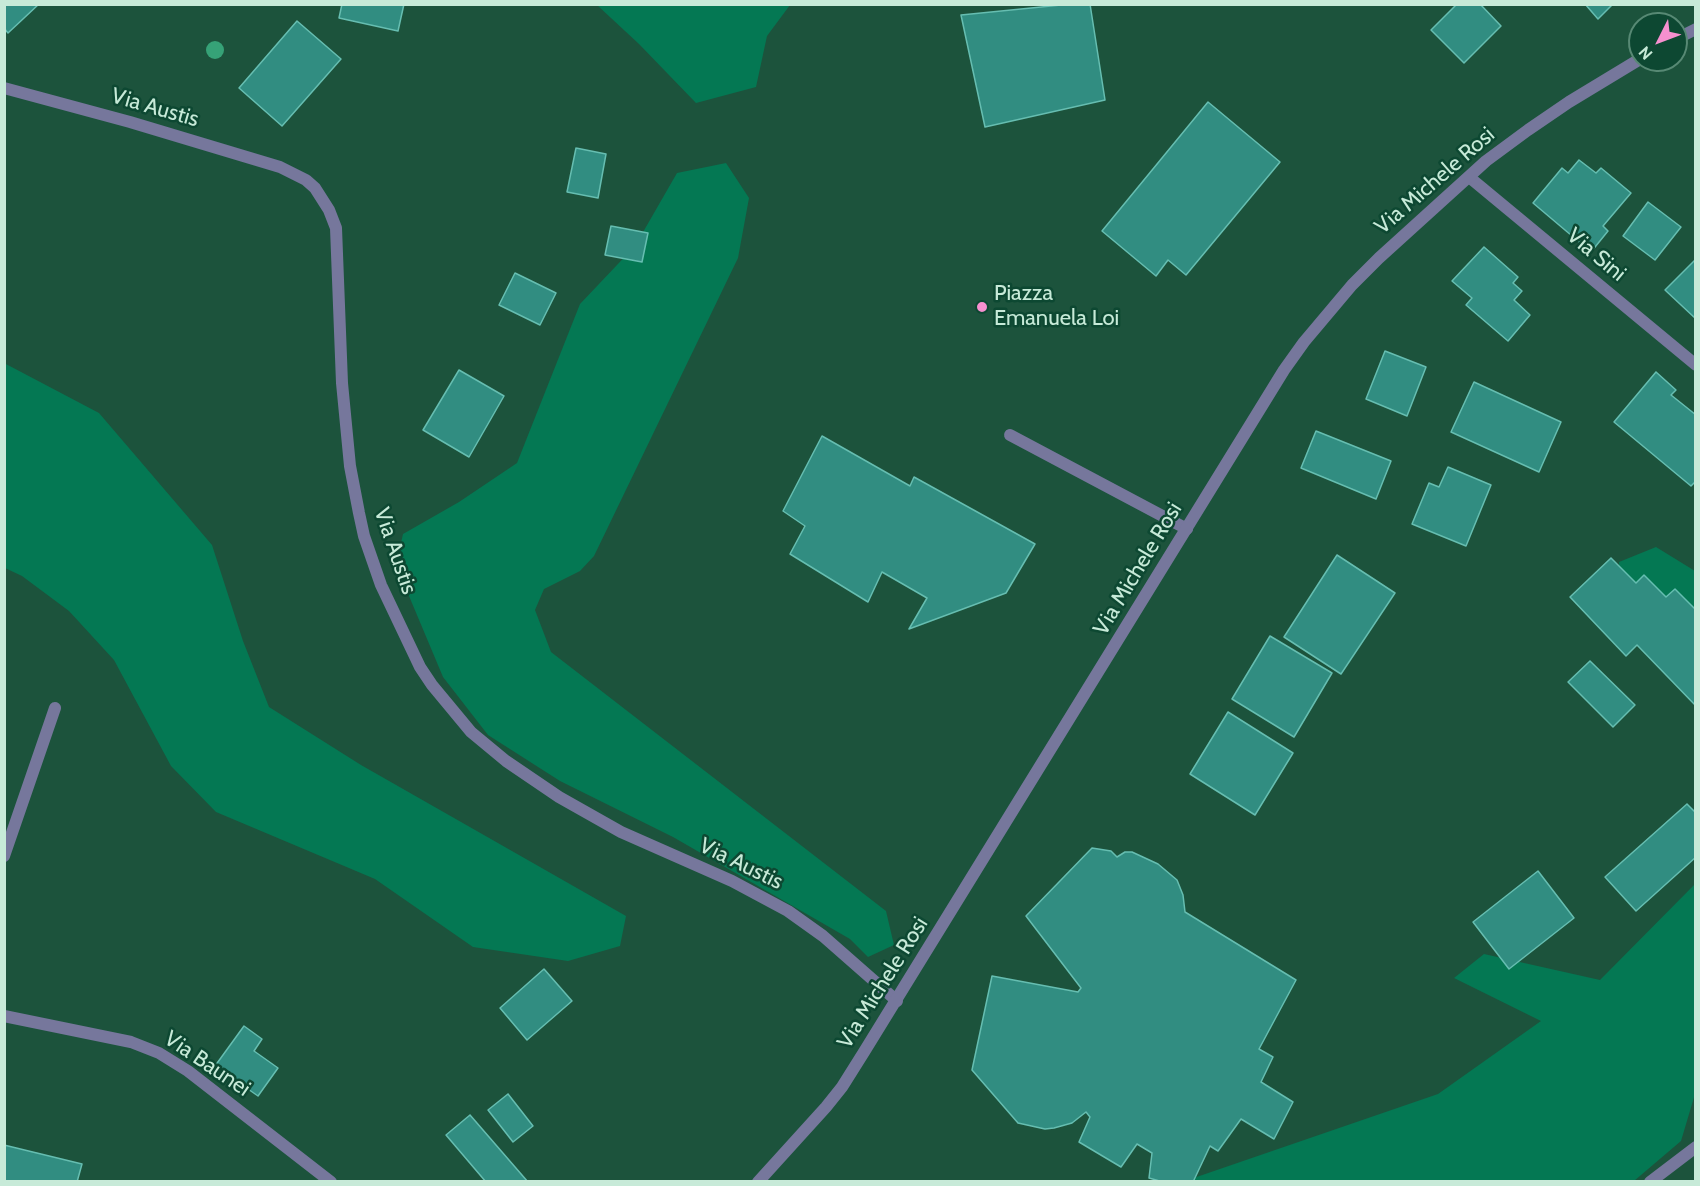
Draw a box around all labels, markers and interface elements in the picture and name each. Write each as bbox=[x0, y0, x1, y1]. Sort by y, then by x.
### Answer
north arrow bbox=[1628, 12, 1688, 72]
text: N bbox=[1635, 42, 1657, 64]
street label: Via Austis bbox=[108, 83, 202, 133]
street label: Via Michele Rosi bbox=[1370, 122, 1500, 240]
street label: Via Sini bbox=[1561, 223, 1631, 287]
place label: Piazza Emanuela Loi bbox=[994, 281, 1119, 332]
marker: Piazza Emanuela Loi bbox=[975, 300, 989, 314]
street label: Via Michele Rosi bbox=[1088, 498, 1188, 640]
street label: Via Austis bbox=[368, 504, 422, 598]
street label: Via Austis bbox=[695, 832, 787, 896]
street label: Via Michele Rosi bbox=[832, 912, 934, 1054]
street label: Via Baunei bbox=[159, 1026, 255, 1102]

